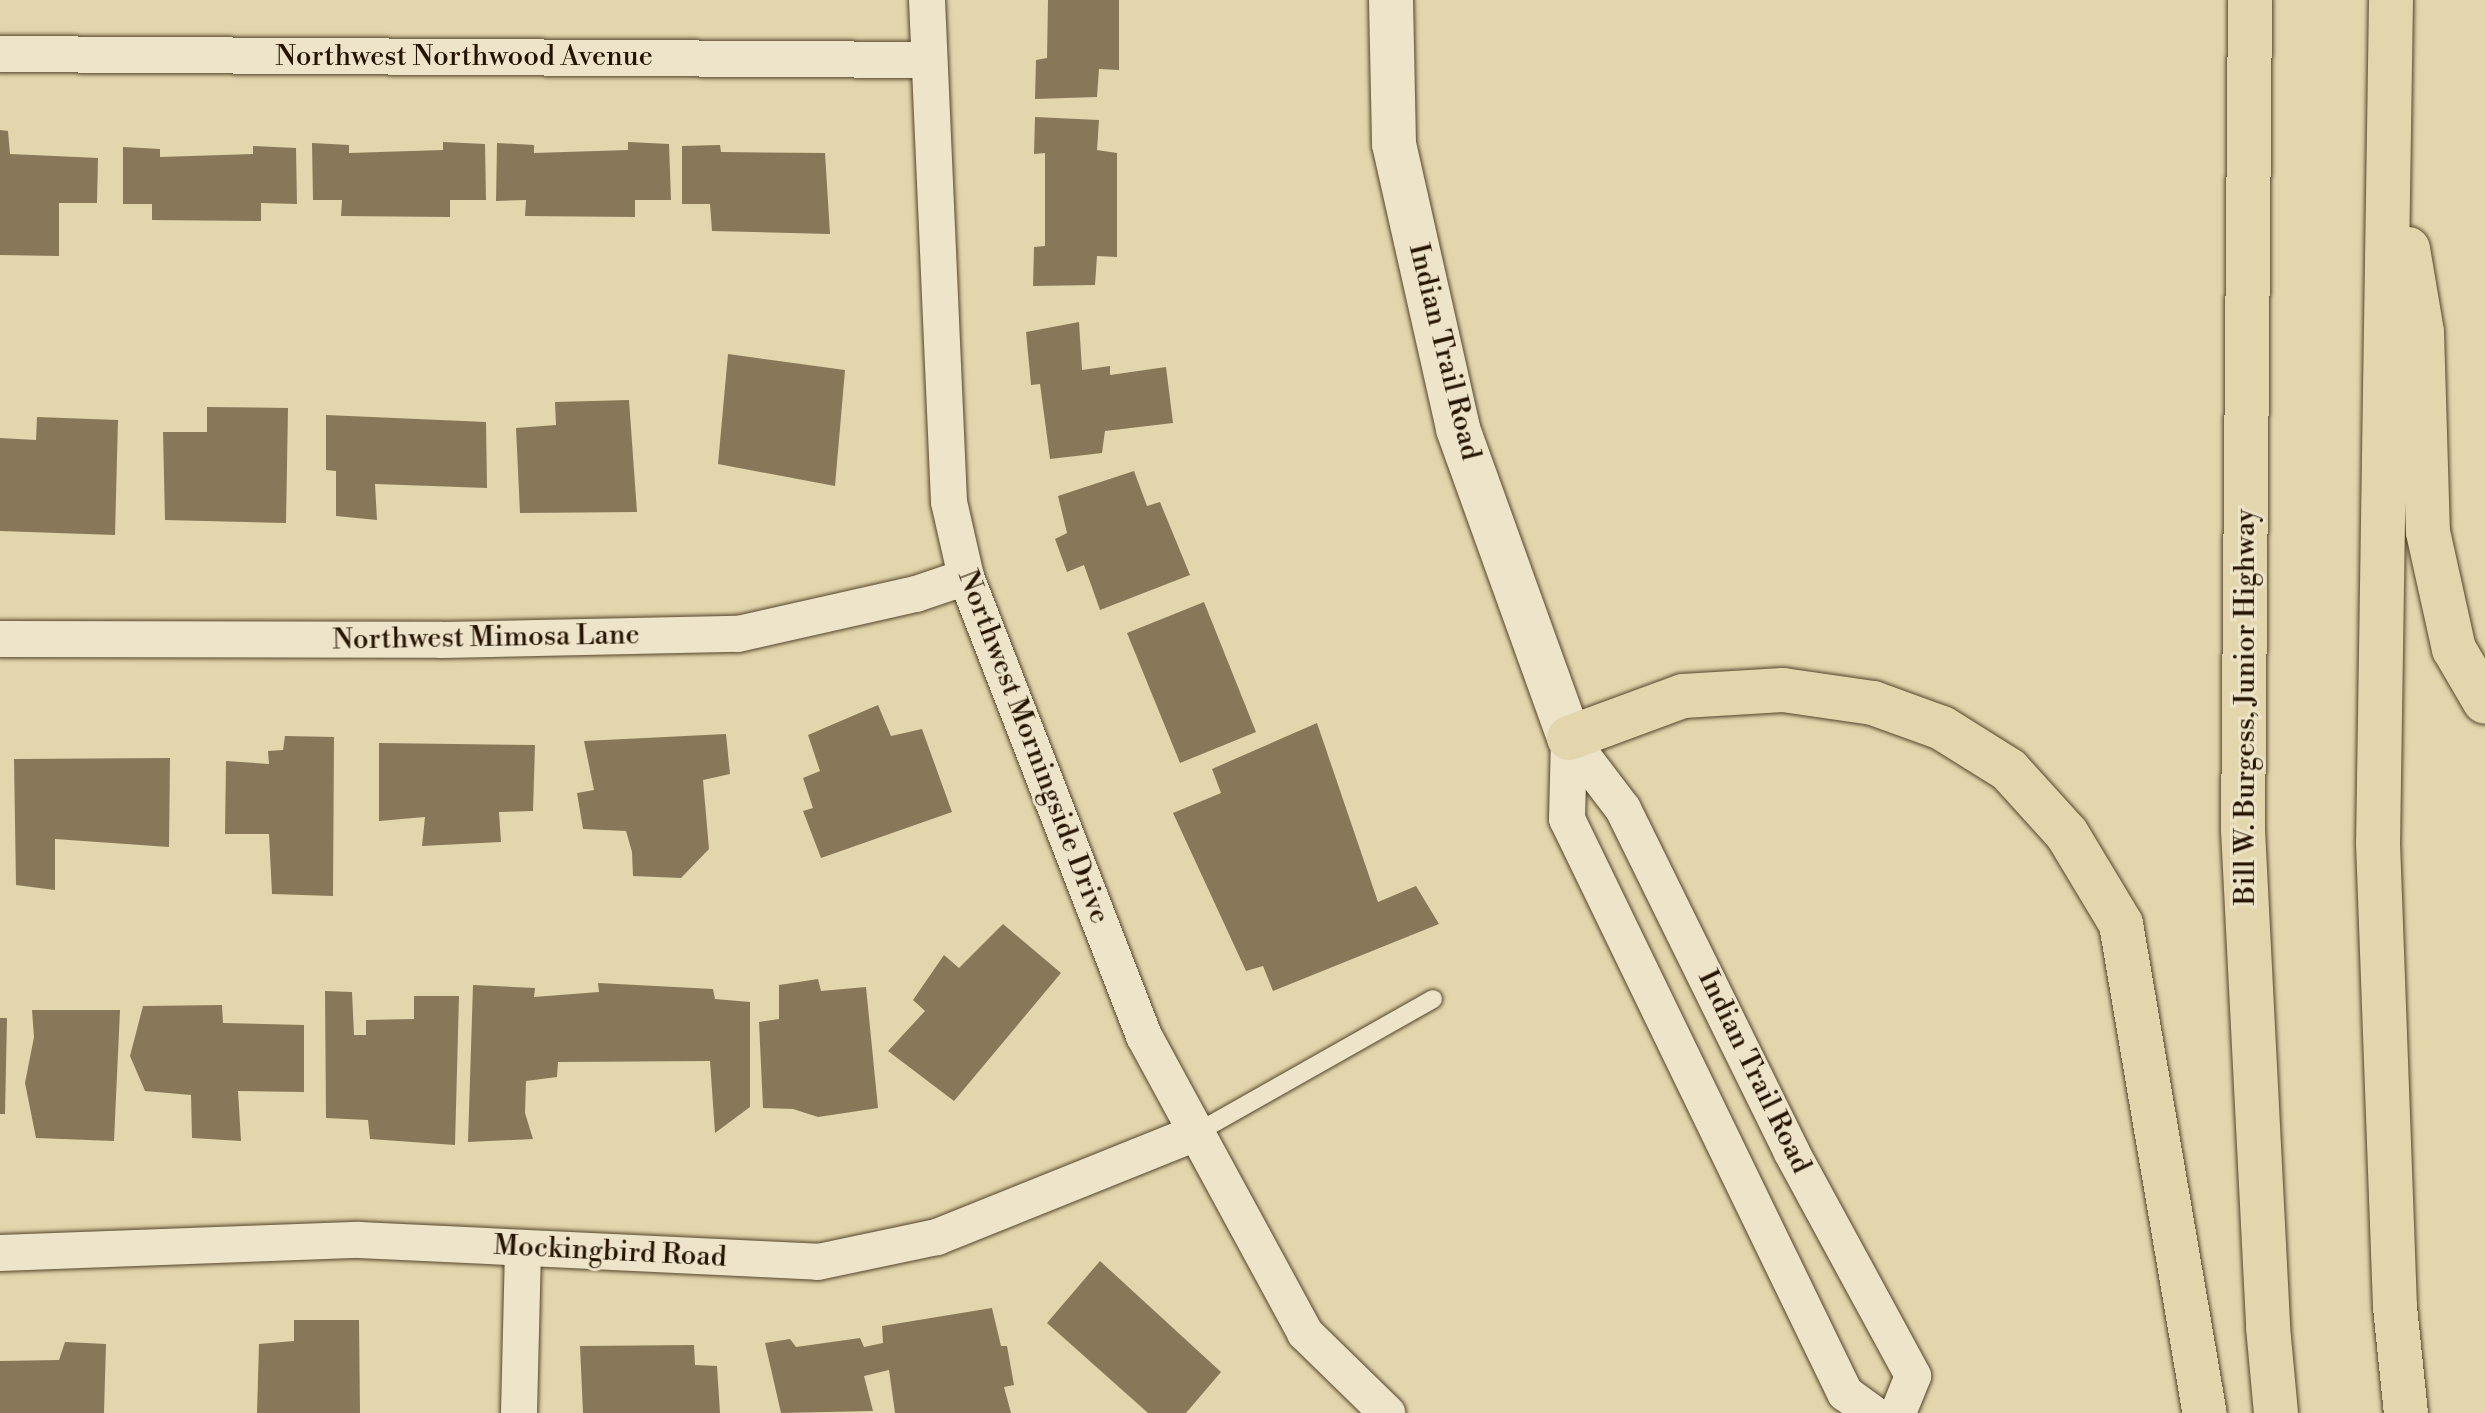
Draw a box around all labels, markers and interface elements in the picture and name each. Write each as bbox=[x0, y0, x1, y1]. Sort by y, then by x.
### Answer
street label: Northwest Northwood Avenue bbox=[275, 40, 653, 74]
street label: Indian Trail Road bbox=[1401, 240, 1487, 464]
street label: Bill W. Burgess, Junior Highway bbox=[2229, 509, 2263, 905]
street label: Northwest Morningside Drive bbox=[950, 565, 1116, 929]
street label: Northwest Mimosa Lane bbox=[332, 619, 640, 657]
street label: Indian Trail Road bbox=[1690, 965, 1818, 1179]
street label: Mockingbird Road bbox=[493, 1229, 727, 1275]

